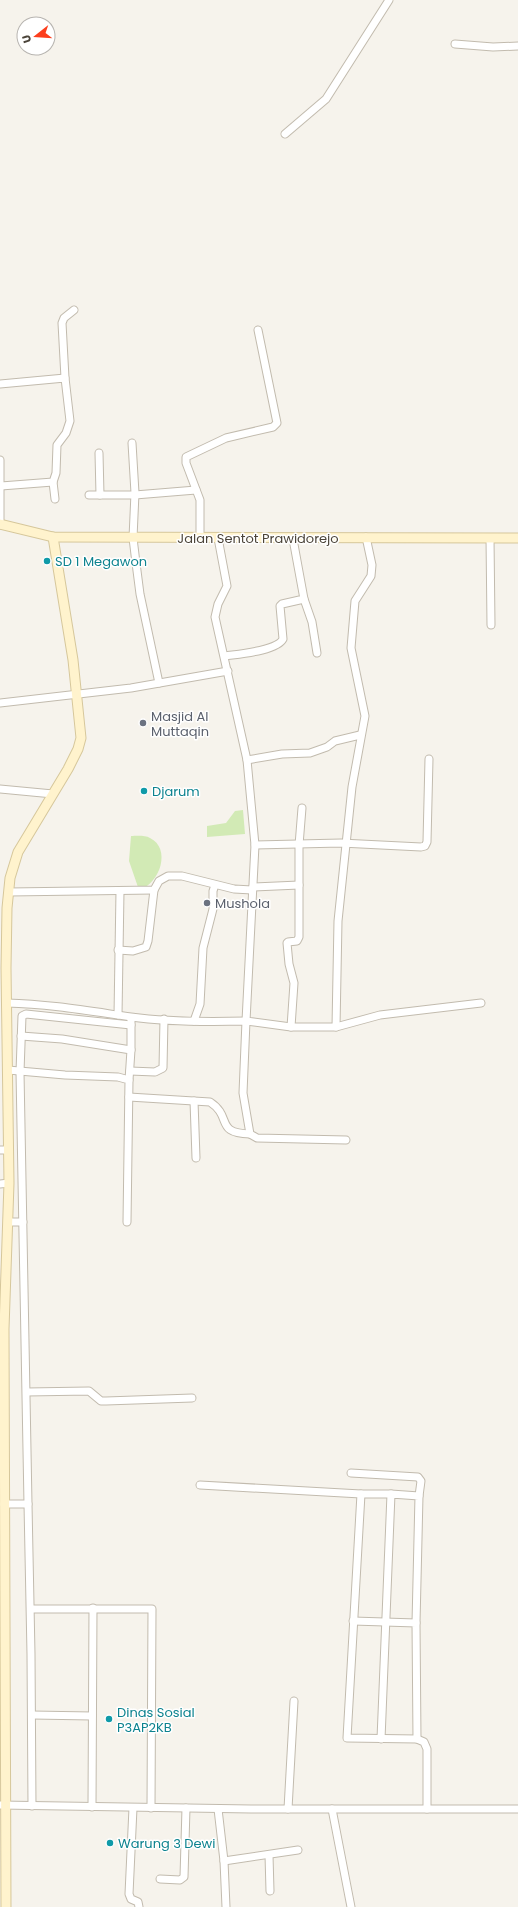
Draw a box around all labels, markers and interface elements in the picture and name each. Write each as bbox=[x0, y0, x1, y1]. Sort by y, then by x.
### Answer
north arrow bbox=[16, 16, 56, 56]
text: U bbox=[18, 33, 35, 45]
street label: Jalan Sentot Prawidorejo bbox=[177, 529, 339, 548]
place label: SD 1 Megawon bbox=[55, 552, 147, 571]
marker: SD 1 Megawon bbox=[42, 556, 52, 566]
place label: Masjid Al Muttaqin bbox=[151, 707, 209, 741]
marker: Masjid Al Muttaqin bbox=[138, 718, 148, 728]
place label: Djarum bbox=[152, 782, 200, 801]
marker: Djarum bbox=[139, 786, 149, 796]
place label: Mushola bbox=[215, 894, 270, 913]
marker: Mushola bbox=[202, 898, 212, 908]
place label: Dinas Sosial P3AP2KB bbox=[117, 1703, 195, 1737]
marker: Dinas Sosial P3AP2KB bbox=[104, 1714, 114, 1724]
place label: Warung 3 Dewi bbox=[118, 1834, 215, 1853]
marker: Warung 3 Dewi bbox=[105, 1838, 115, 1848]

